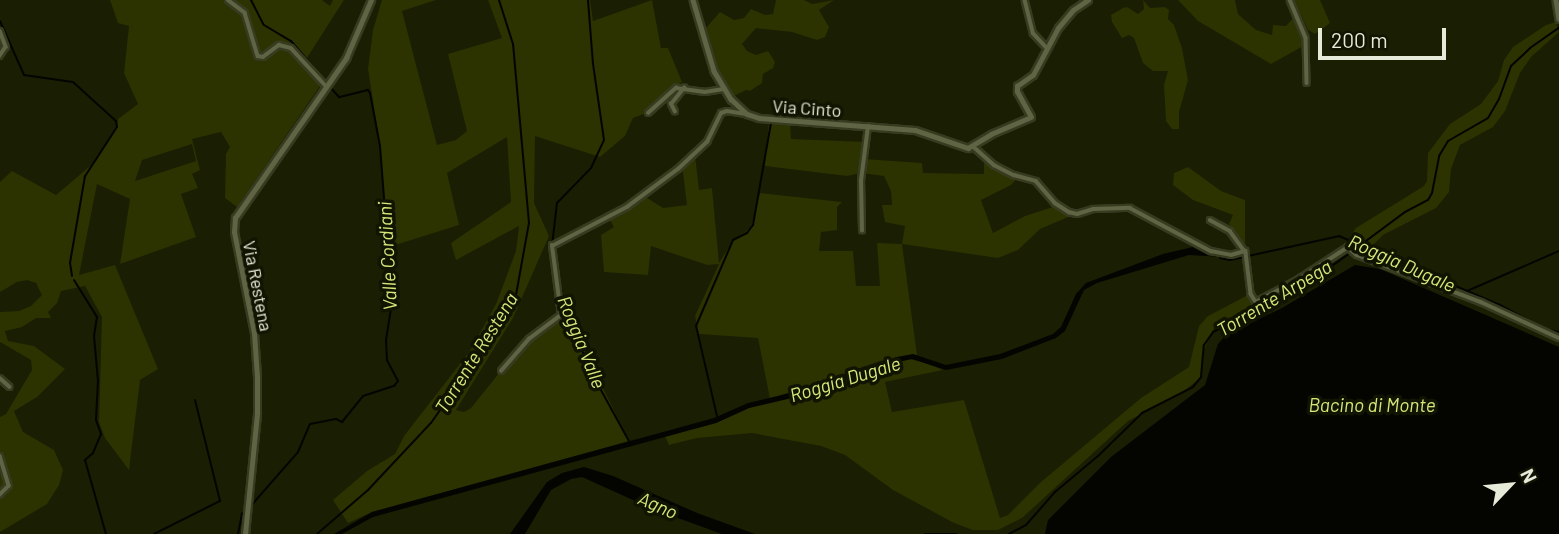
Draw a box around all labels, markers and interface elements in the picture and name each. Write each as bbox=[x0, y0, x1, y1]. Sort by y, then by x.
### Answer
scale bar bbox=[1321, 14, 1449, 58]
text: 200 m bbox=[1331, 27, 1388, 52]
street label: Via Cinto bbox=[772, 95, 842, 121]
water label: Valle Cordiani bbox=[373, 201, 401, 311]
water label: Roggia Dugale bbox=[1345, 229, 1459, 297]
street label: Via Restena bbox=[239, 239, 277, 333]
water label: Torrente Arpega bbox=[1212, 255, 1336, 341]
water label: Torrente Restena bbox=[430, 288, 522, 418]
water label: Roggia Valle bbox=[553, 292, 611, 392]
water label: Roggia Dugale bbox=[787, 351, 903, 407]
water label: Bacino di Monte bbox=[1309, 394, 1435, 416]
north arrow bbox=[1475, 450, 1545, 520]
text: N bbox=[1516, 465, 1542, 486]
water label: Agno bbox=[635, 486, 681, 524]

